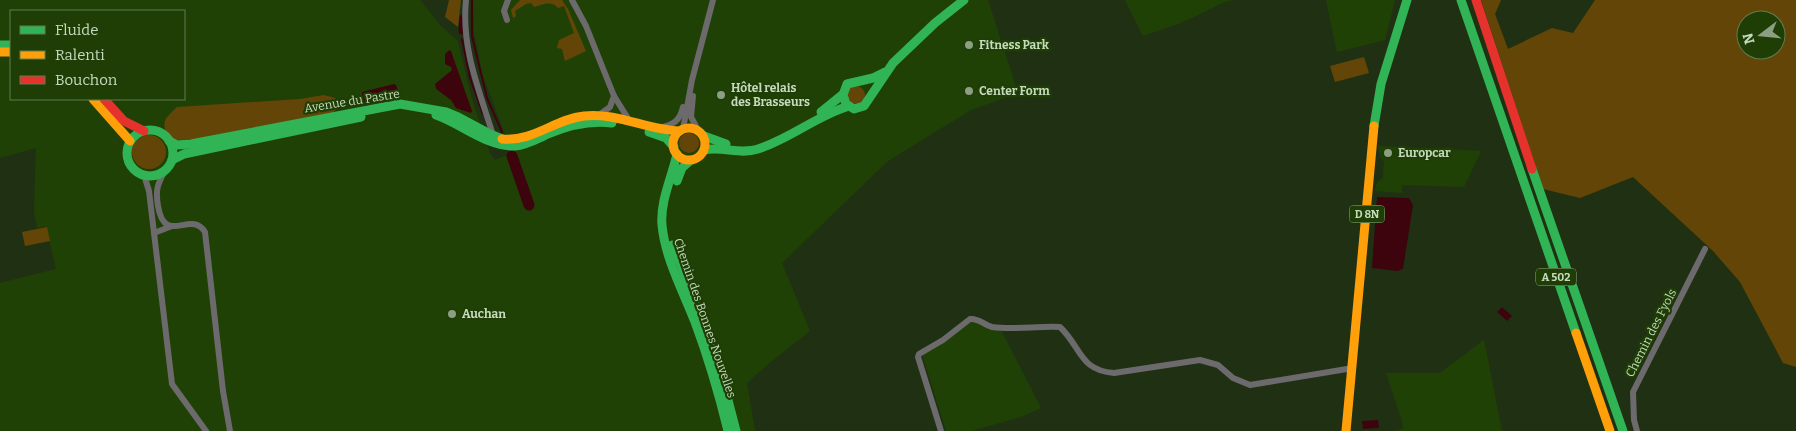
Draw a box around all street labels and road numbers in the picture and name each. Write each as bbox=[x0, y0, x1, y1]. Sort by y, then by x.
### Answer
street label: Avenue du Pastre bbox=[303, 87, 401, 115]
road number: D 8N bbox=[1350, 205, 1384, 222]
street label: Chemin des Bonnes Nouvelles bbox=[671, 236, 739, 400]
road number: A 502 bbox=[1536, 268, 1576, 286]
street label: Chemin des Fyols bbox=[1623, 286, 1679, 379]

